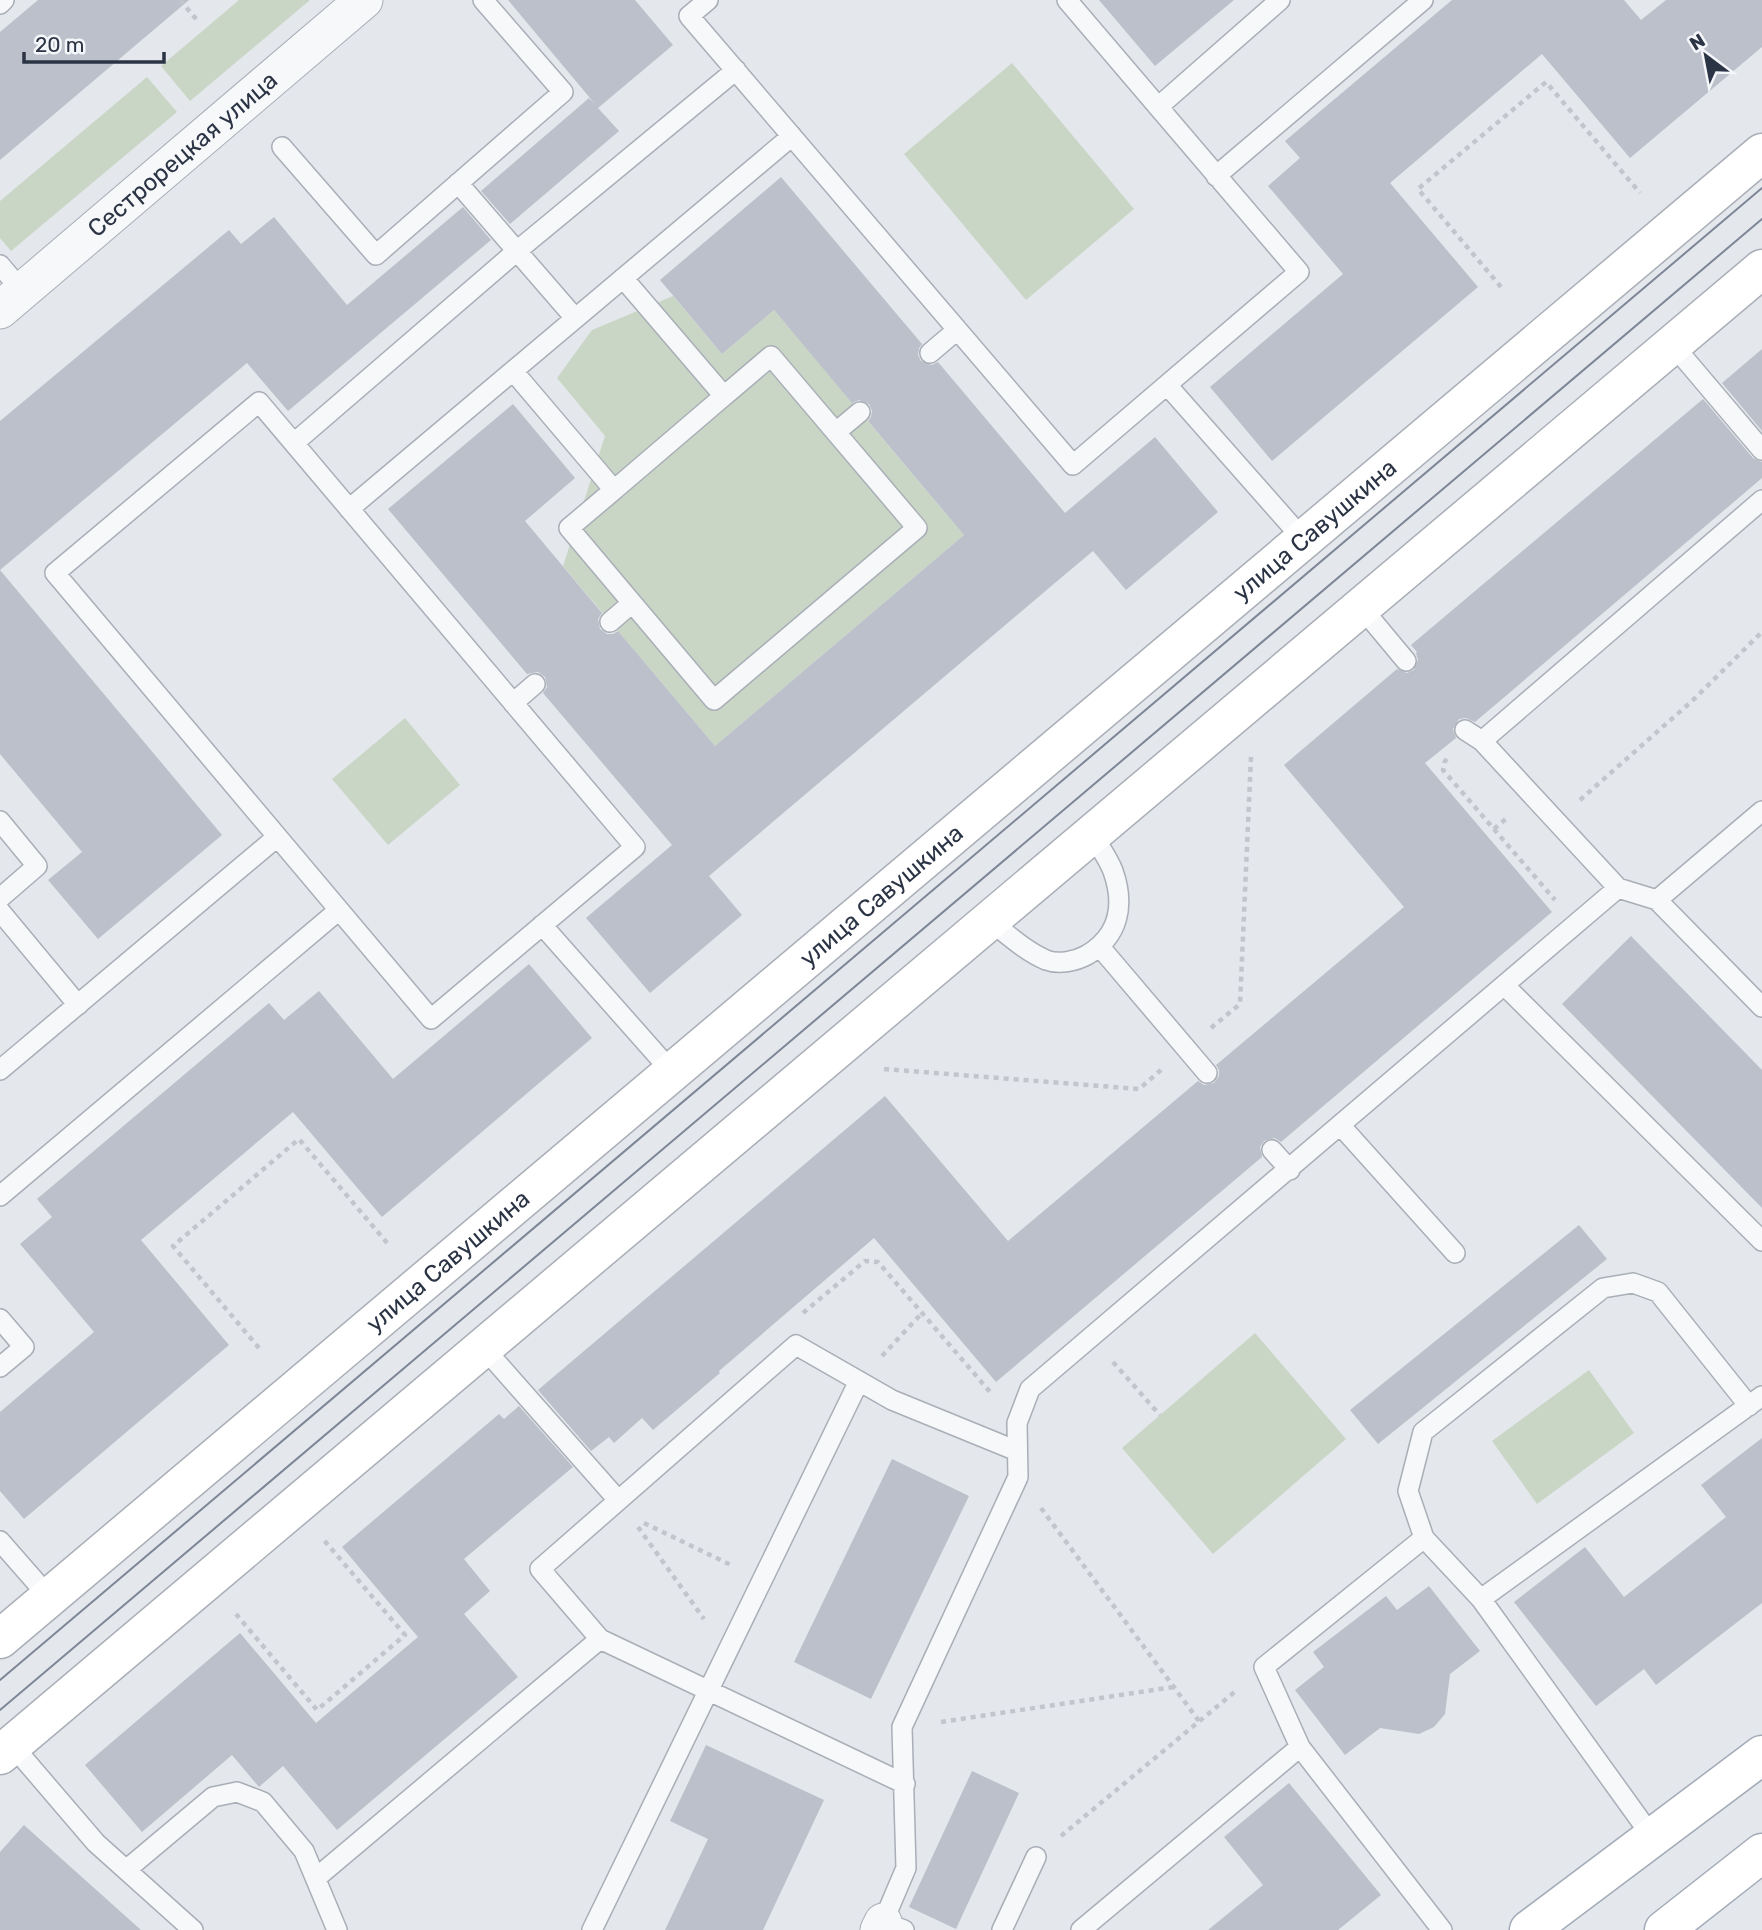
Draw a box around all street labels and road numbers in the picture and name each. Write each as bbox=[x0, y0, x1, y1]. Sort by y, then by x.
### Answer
street label: Сестрорецкая улица bbox=[82, 66, 283, 243]
street label: улица Савушкина bbox=[1227, 453, 1402, 607]
street label: улица Савушкина bbox=[794, 819, 969, 972]
street label: улица Савушкина bbox=[361, 1184, 535, 1338]

